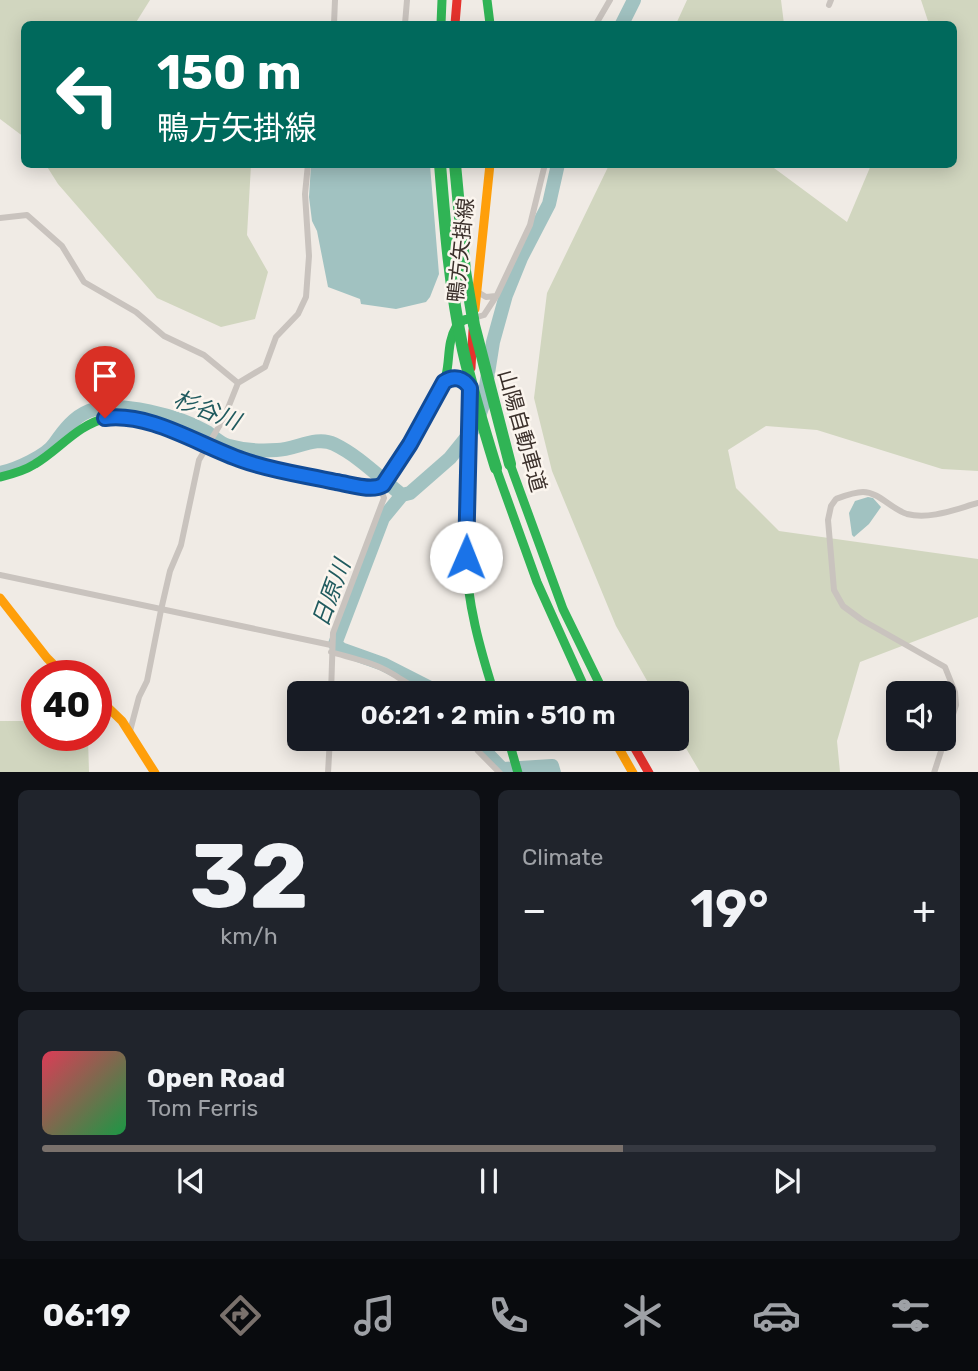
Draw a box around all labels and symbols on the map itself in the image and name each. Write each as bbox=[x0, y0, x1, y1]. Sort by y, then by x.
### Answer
street label: 鴨方矢掛線 bbox=[443, 196, 478, 303]
pin bbox=[75, 346, 135, 418]
street label: 山陽自動車道 bbox=[493, 367, 552, 495]
water label: 杉谷川 bbox=[170, 385, 247, 437]
position arrow bbox=[429, 520, 503, 594]
water label: 日原川 bbox=[306, 553, 357, 630]
speed limit sign: 40 bbox=[21, 660, 112, 751]

